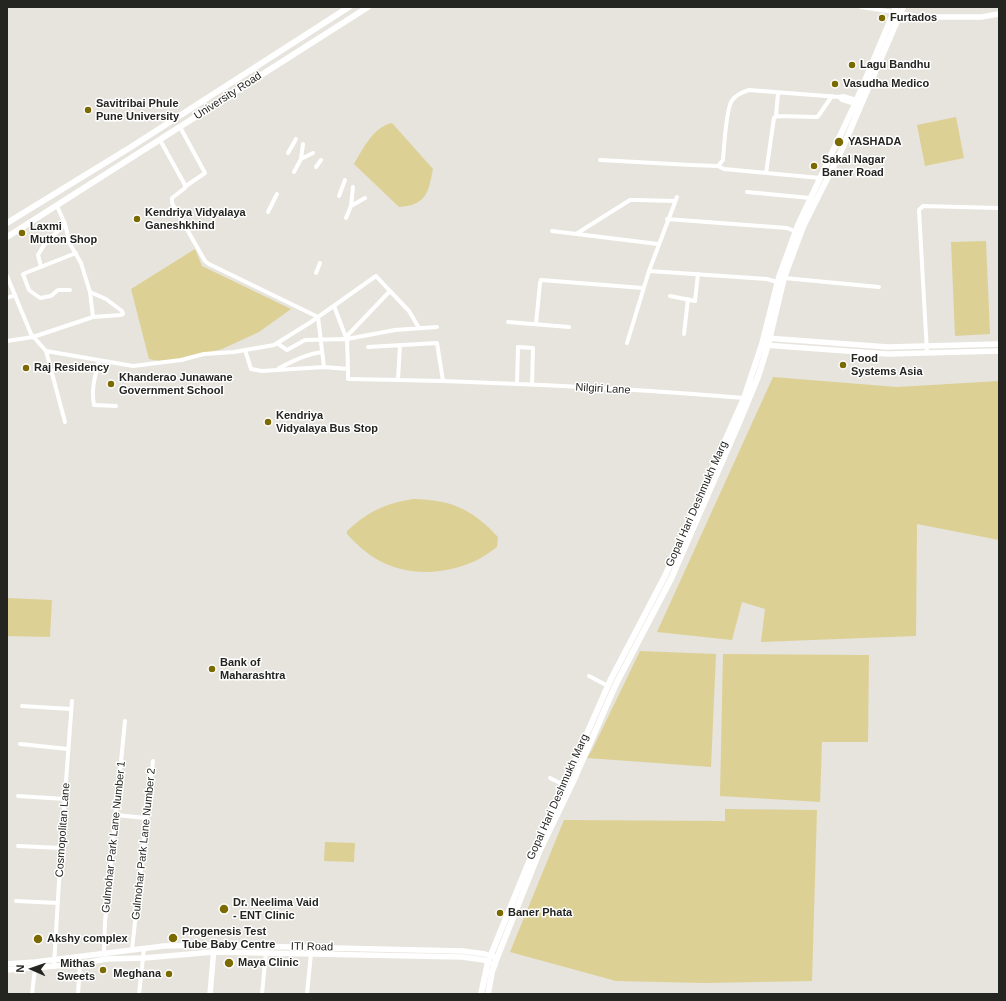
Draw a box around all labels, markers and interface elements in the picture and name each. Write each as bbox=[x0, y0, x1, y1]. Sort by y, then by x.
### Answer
place label: Furtados bbox=[890, 11, 937, 25]
marker: Furtados bbox=[877, 13, 887, 23]
place label: Lagu Bandhu bbox=[860, 58, 930, 72]
marker: Lagu Bandhu bbox=[847, 60, 857, 70]
street label: University Road bbox=[192, 69, 264, 123]
place label: Vasudha Medico bbox=[843, 77, 929, 91]
marker: Vasudha Medico bbox=[830, 79, 840, 89]
place label: Savitribai Phule Pune University bbox=[96, 97, 179, 123]
marker: Savitribai Phule Pune University bbox=[83, 105, 93, 115]
place label: YASHADA bbox=[848, 135, 901, 149]
marker: YASHADA bbox=[833, 136, 845, 148]
place label: Sakal Nagar Baner Road bbox=[822, 153, 885, 179]
marker: Sakal Nagar Baner Road bbox=[809, 161, 819, 171]
place label: Kendriya Vidyalaya Ganeshkhind bbox=[145, 206, 246, 232]
marker: Kendriya Vidyalaya Ganeshkhind bbox=[132, 214, 142, 224]
place label: Laxmi Mutton Shop bbox=[30, 220, 97, 246]
marker: Laxmi Mutton Shop bbox=[17, 228, 27, 238]
place label: Food Systems Asia bbox=[851, 352, 923, 378]
marker: Food Systems Asia bbox=[838, 360, 848, 370]
place label: Raj Residency bbox=[34, 361, 109, 375]
marker: Raj Residency bbox=[21, 363, 31, 373]
place label: Khanderao Junawane Government School bbox=[119, 371, 233, 397]
marker: Khanderao Junawane Government School bbox=[106, 379, 116, 389]
street label: Nilgiri Lane bbox=[575, 381, 631, 397]
place label: Kendriya Vidyalaya Bus Stop bbox=[276, 409, 378, 435]
marker: Kendriya Vidyalaya Bus Stop bbox=[263, 417, 273, 427]
street label: Gopal Hari Deshmukh Marg bbox=[663, 439, 731, 569]
place label: Bank of Maharashtra bbox=[220, 656, 285, 682]
marker: Bank of Maharashtra bbox=[207, 664, 217, 674]
street label: Gopal Hari Deshmukh Marg bbox=[524, 732, 592, 862]
street label: Gulmohar Park Lane Number 1 bbox=[99, 760, 129, 914]
street label: Gulmohar Park Lane Number 2 bbox=[129, 767, 159, 921]
street label: Cosmopolitan Lane bbox=[53, 782, 73, 878]
place label: Dr. Neelima Vaid - ENT Clinic bbox=[233, 896, 319, 922]
marker: Dr. Neelima Vaid - ENT Clinic bbox=[218, 903, 230, 915]
place label: Baner Phata bbox=[508, 906, 572, 920]
marker: Baner Phata bbox=[495, 908, 505, 918]
place label: Progenesis Test Tube Baby Centre bbox=[182, 925, 275, 951]
place label: Akshy complex bbox=[47, 932, 128, 946]
marker: Progenesis Test Tube Baby Centre bbox=[167, 932, 179, 944]
marker: Akshy complex bbox=[32, 933, 44, 945]
street label: ITI Road bbox=[291, 940, 333, 954]
north arrow bbox=[12, 949, 52, 989]
place label: Maya Clinic bbox=[238, 956, 299, 970]
place label: Mithas Sweets bbox=[57, 957, 95, 983]
marker: Maya Clinic bbox=[223, 957, 235, 969]
text: N bbox=[14, 964, 26, 973]
marker: Mithas Sweets bbox=[98, 965, 108, 975]
place label: Meghana bbox=[113, 967, 161, 981]
marker: Meghana bbox=[164, 969, 174, 979]

